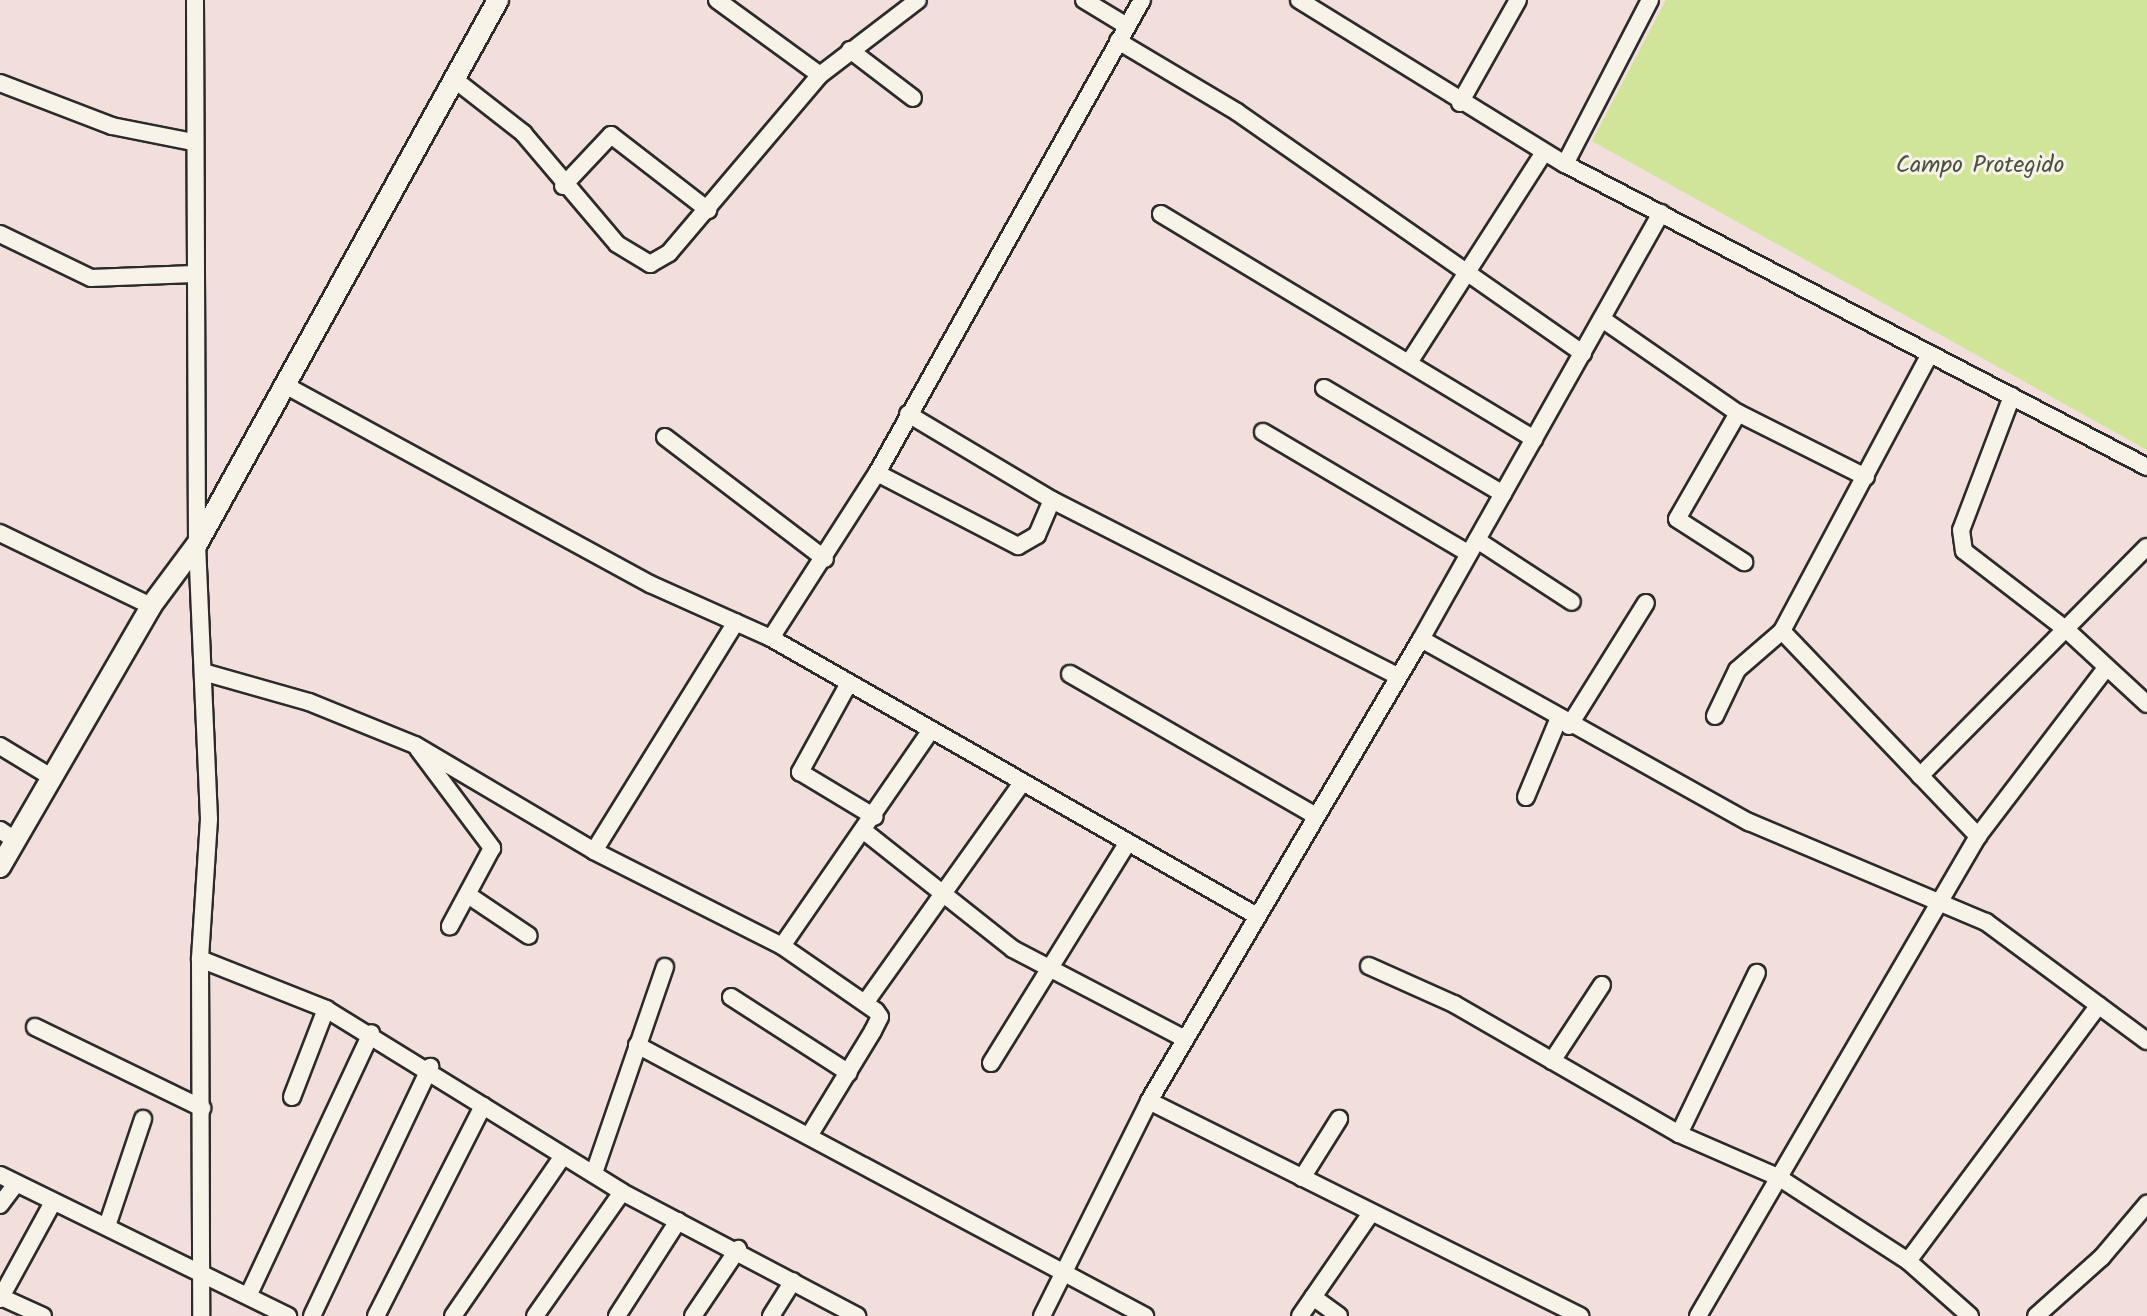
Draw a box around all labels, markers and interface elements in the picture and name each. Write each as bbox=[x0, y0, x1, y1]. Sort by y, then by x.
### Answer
park label: Campo Protegido bbox=[1896, 152, 2064, 180]

